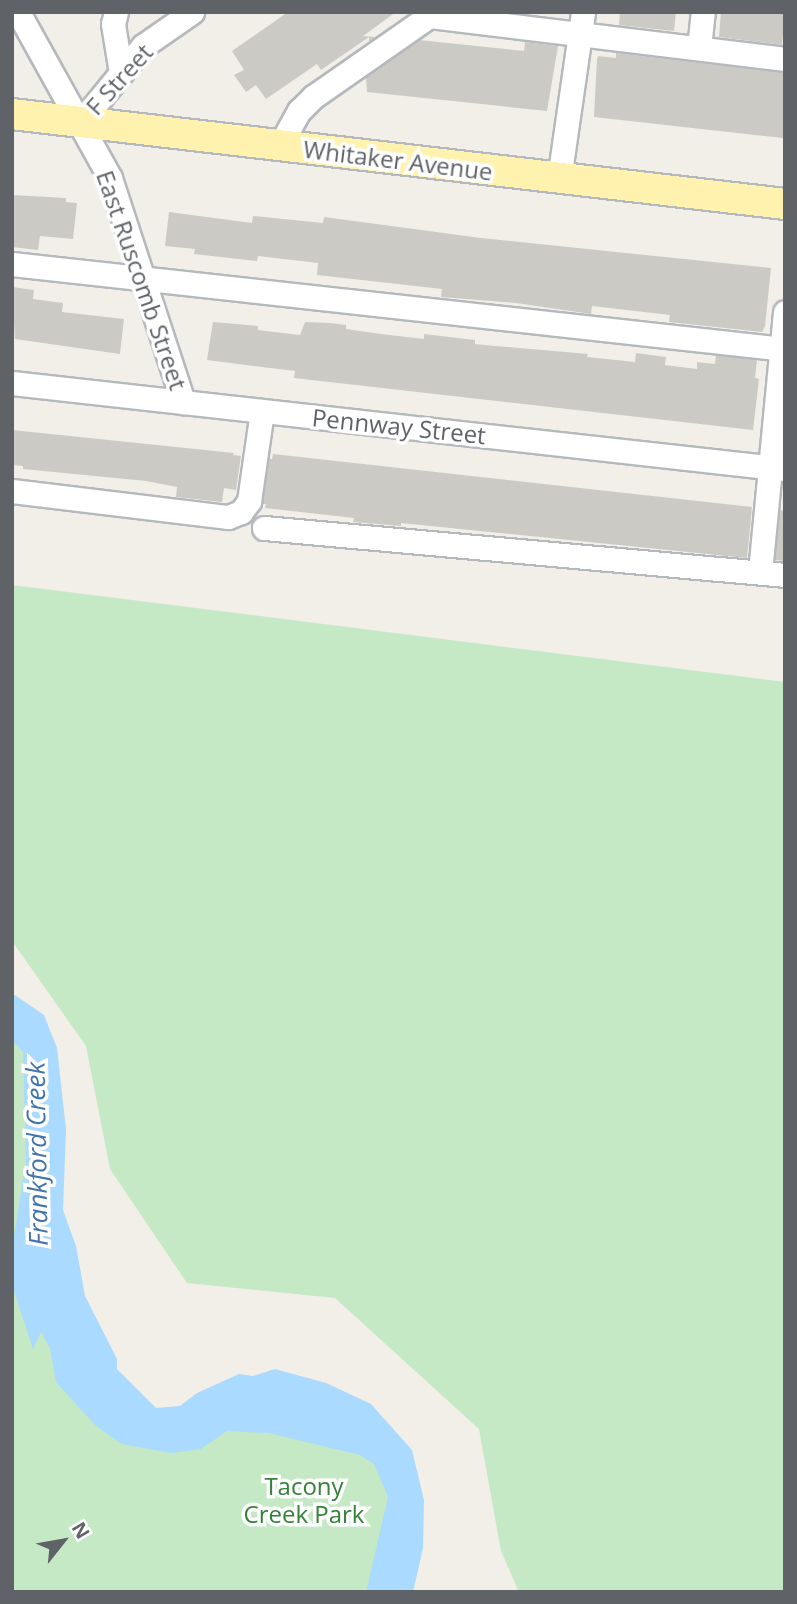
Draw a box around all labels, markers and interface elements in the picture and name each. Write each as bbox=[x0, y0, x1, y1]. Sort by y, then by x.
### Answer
street label: F Street bbox=[80, 38, 158, 120]
street label: Whitaker Avenue bbox=[302, 134, 494, 186]
street label: East Ruscomb Street bbox=[91, 167, 193, 393]
street label: Pennway Street bbox=[311, 403, 487, 449]
water label: Frankford Creek bbox=[20, 1062, 54, 1246]
park label: Tacony Creek Park bbox=[244, 1472, 364, 1528]
north arrow bbox=[28, 1506, 98, 1576]
text: N bbox=[66, 1517, 96, 1543]

